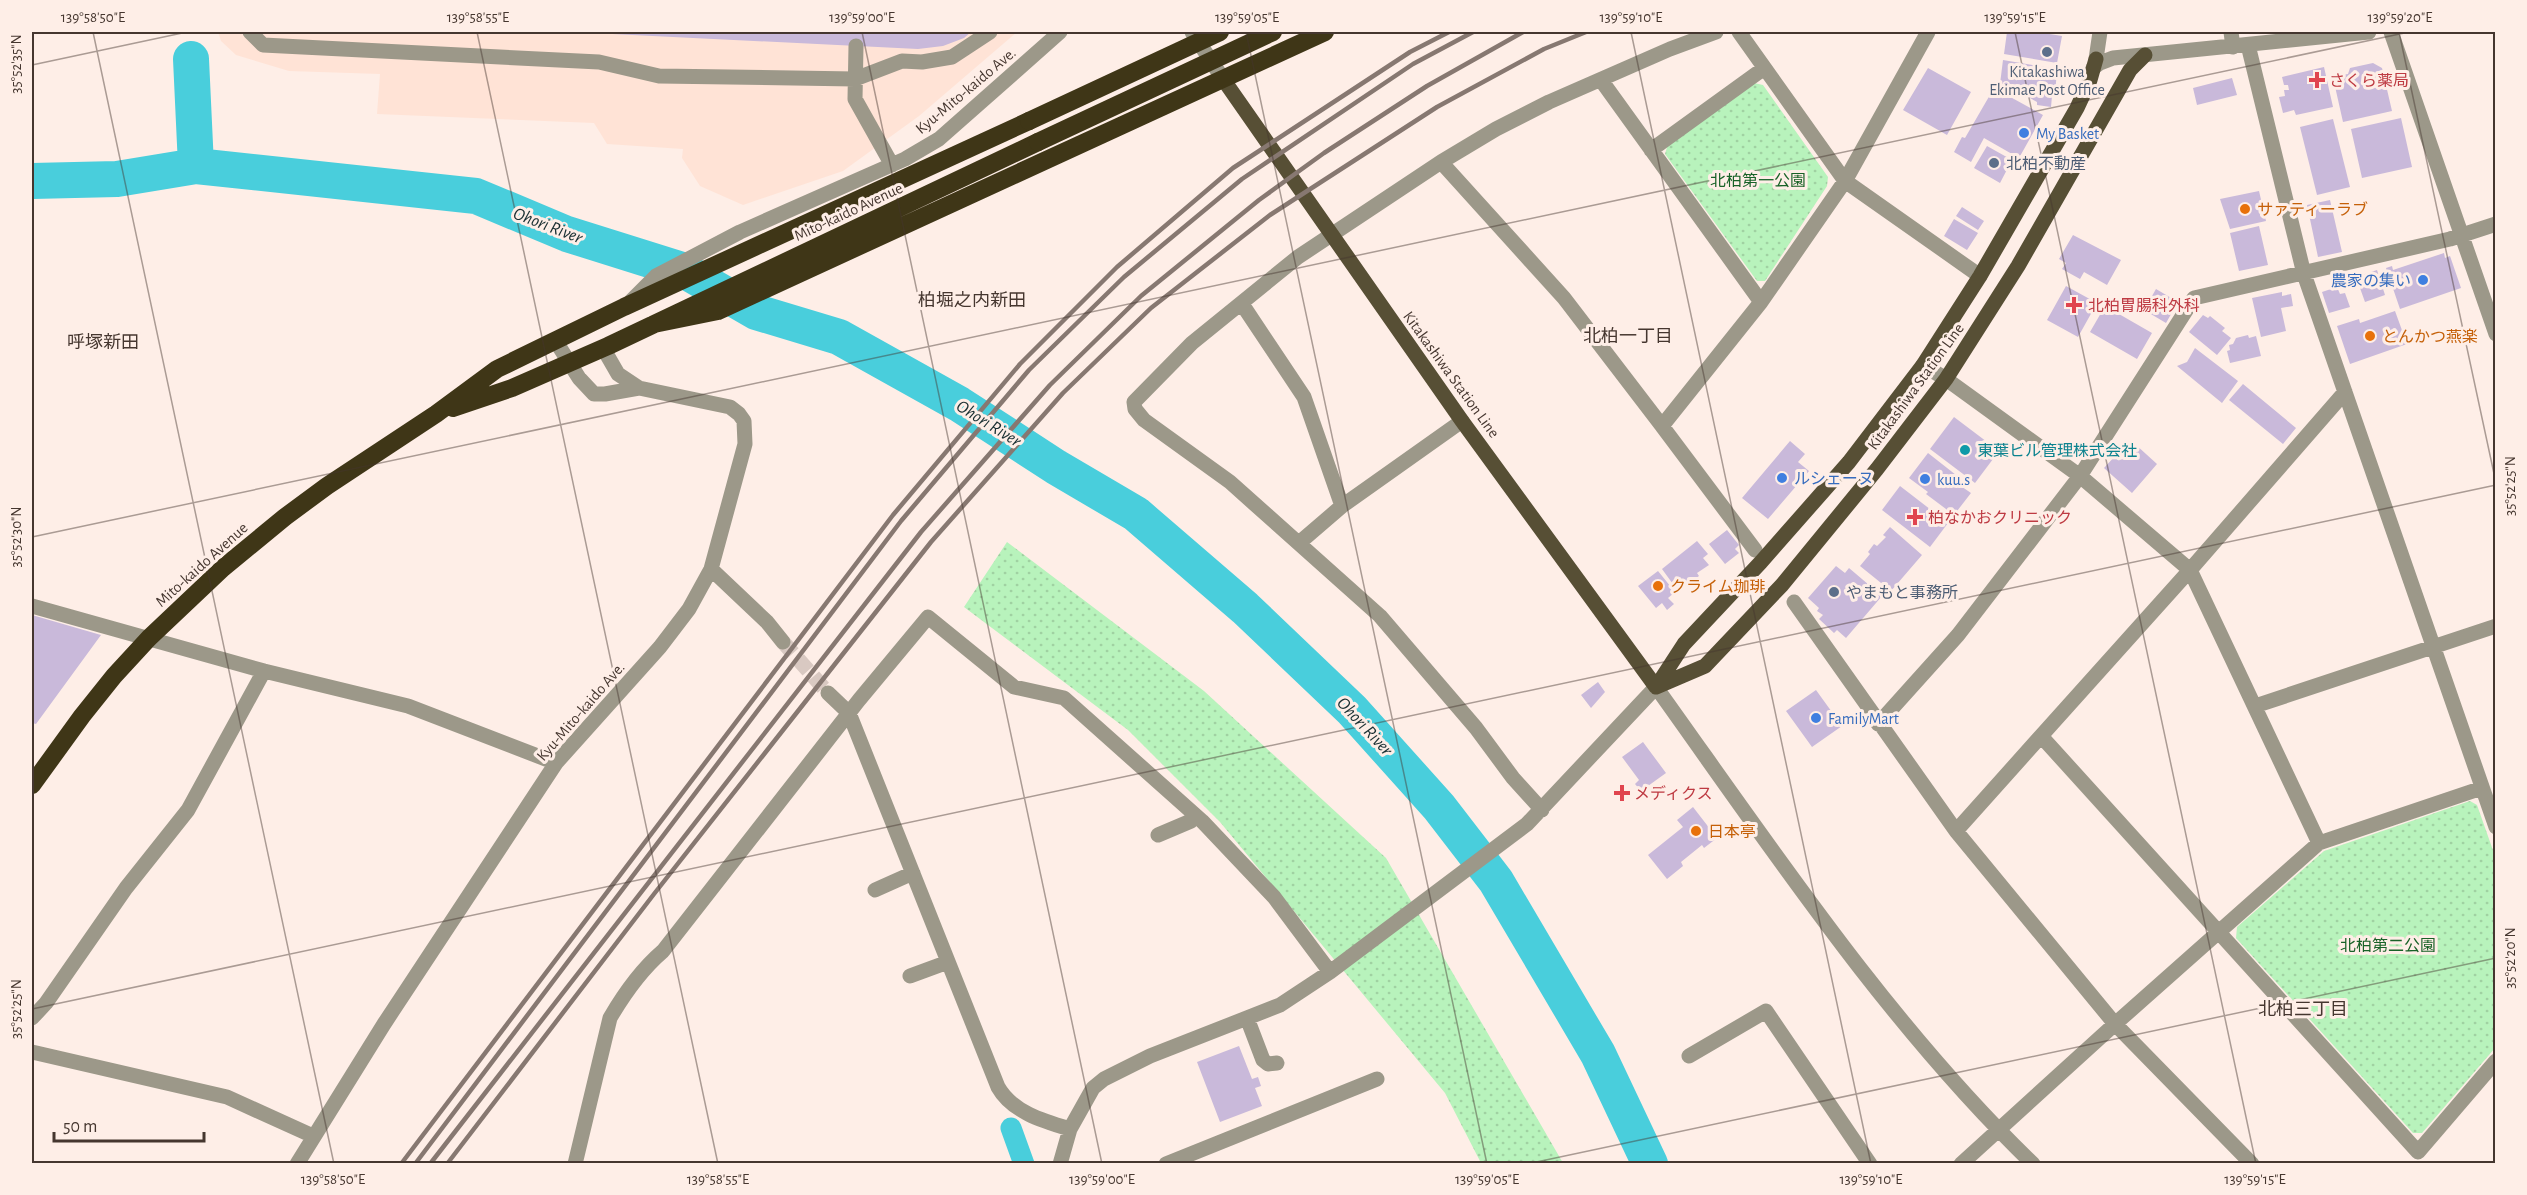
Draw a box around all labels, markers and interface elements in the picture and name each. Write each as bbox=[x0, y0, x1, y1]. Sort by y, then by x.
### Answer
text: 139°58'50"E bbox=[61, 10, 125, 25]
text: 139°58'55"E bbox=[447, 10, 509, 25]
text: 139°59'00"E bbox=[829, 10, 895, 25]
text: 139°59'05"E bbox=[1215, 10, 1279, 25]
text: 139°59'10"E bbox=[1599, 10, 1663, 25]
text: 139°59'15"E bbox=[1984, 10, 2046, 25]
text: 139°59'20"E bbox=[2368, 10, 2432, 25]
text: 35°52'35"N bbox=[9, 34, 24, 94]
street label: Kyu-Mito-kaido Ave. bbox=[913, 44, 1019, 138]
marker: Kitakashiwa Ekimae Post Office bbox=[2040, 45, 2054, 59]
place label: Kitakashiwa Ekimae Post Office bbox=[1989, 64, 2105, 98]
marker: さくら薬局 bbox=[2310, 73, 2324, 87]
place label: さくら薬局 bbox=[2329, 73, 2409, 89]
marker: My Basket bbox=[2017, 126, 2031, 140]
place label: My Basket bbox=[2036, 126, 2099, 143]
place label: 北柏不動産 bbox=[2006, 155, 2086, 172]
marker: 北柏不動産 bbox=[1987, 156, 2001, 170]
park label: 北柏第一公園 bbox=[1710, 172, 1806, 189]
street label: Mito-kaido Avenue bbox=[792, 180, 905, 244]
place label: サァティーラブ bbox=[2257, 201, 2368, 218]
marker: サァティーラブ bbox=[2238, 202, 2252, 216]
water label: Ohori River bbox=[511, 205, 586, 248]
place label: 農家の集い bbox=[2331, 272, 2411, 289]
marker: 農家の集い bbox=[2416, 273, 2430, 287]
district label: 柏堀之内新田 bbox=[918, 291, 1026, 310]
marker: 北柏胃腸科外科 bbox=[2065, 296, 2083, 314]
place label: 北柏胃腸科外科 bbox=[2088, 297, 2200, 314]
street label: Kitakashiwa Station Line bbox=[1400, 308, 1502, 441]
street label: Kitakashiwa Station Line bbox=[1865, 320, 1967, 453]
district label: 北柏一丁目 bbox=[1583, 326, 1673, 346]
place label: とんかつ燕楽 bbox=[2382, 328, 2478, 345]
marker: とんかつ燕楽 bbox=[2363, 329, 2377, 343]
district label: 呼塚新田 bbox=[67, 333, 139, 352]
water label: Ohori River bbox=[953, 397, 1025, 451]
place label: 東葉ビル管理株式会社 bbox=[1977, 442, 2137, 459]
marker: 東葉ビル管理株式会社 bbox=[1958, 443, 1972, 457]
text: 35°52'25"N bbox=[2503, 456, 2518, 516]
marker: ルシェーヌ bbox=[1775, 471, 1789, 485]
place label: ルシェーヌ bbox=[1794, 471, 1874, 487]
marker: kuu.s bbox=[1918, 472, 1932, 486]
place label: kuu.s bbox=[1937, 472, 1970, 488]
text: 35°52'30"N bbox=[9, 507, 24, 567]
marker: 柏なかおクリニック bbox=[1906, 508, 1924, 526]
place label: 柏なかおクリニック bbox=[1928, 509, 2072, 526]
street label: Mito-kaido Avenue bbox=[153, 519, 251, 610]
marker: クライム珈琲 bbox=[1651, 579, 1665, 593]
place label: クライム珈琲 bbox=[1670, 579, 1766, 595]
place label: やまもと事務所 bbox=[1846, 584, 1958, 601]
marker: やまもと事務所 bbox=[1827, 585, 1841, 599]
street label: Kyu-Mito-kaido Ave. bbox=[534, 659, 629, 765]
water label: Ohori River bbox=[1333, 694, 1396, 760]
marker: FamilyMart bbox=[1809, 711, 1823, 725]
place label: FamilyMart bbox=[1828, 711, 1899, 728]
place label: メディクス bbox=[1634, 785, 1712, 802]
marker: メディクス bbox=[1615, 786, 1629, 800]
marker: 日本亭 bbox=[1689, 824, 1703, 838]
place label: 日本亭 bbox=[1708, 824, 1756, 840]
text: 35°52'20"N bbox=[2503, 927, 2518, 989]
park label: 北柏第二公園 bbox=[2340, 937, 2436, 954]
text: 35°52'25"N bbox=[9, 979, 24, 1039]
district label: 北柏三丁目 bbox=[2258, 999, 2348, 1019]
scale bar bbox=[54, 1105, 204, 1143]
text: 50 m bbox=[63, 1118, 97, 1136]
text: 139°58'50"E bbox=[301, 1172, 365, 1187]
text: 139°58'55"E bbox=[687, 1172, 749, 1187]
text: 139°59'00"E bbox=[1069, 1172, 1135, 1187]
text: 139°59'05"E bbox=[1455, 1172, 1519, 1187]
text: 139°59'10"E bbox=[1839, 1172, 1903, 1187]
text: 139°59'15"E bbox=[2224, 1172, 2286, 1187]

